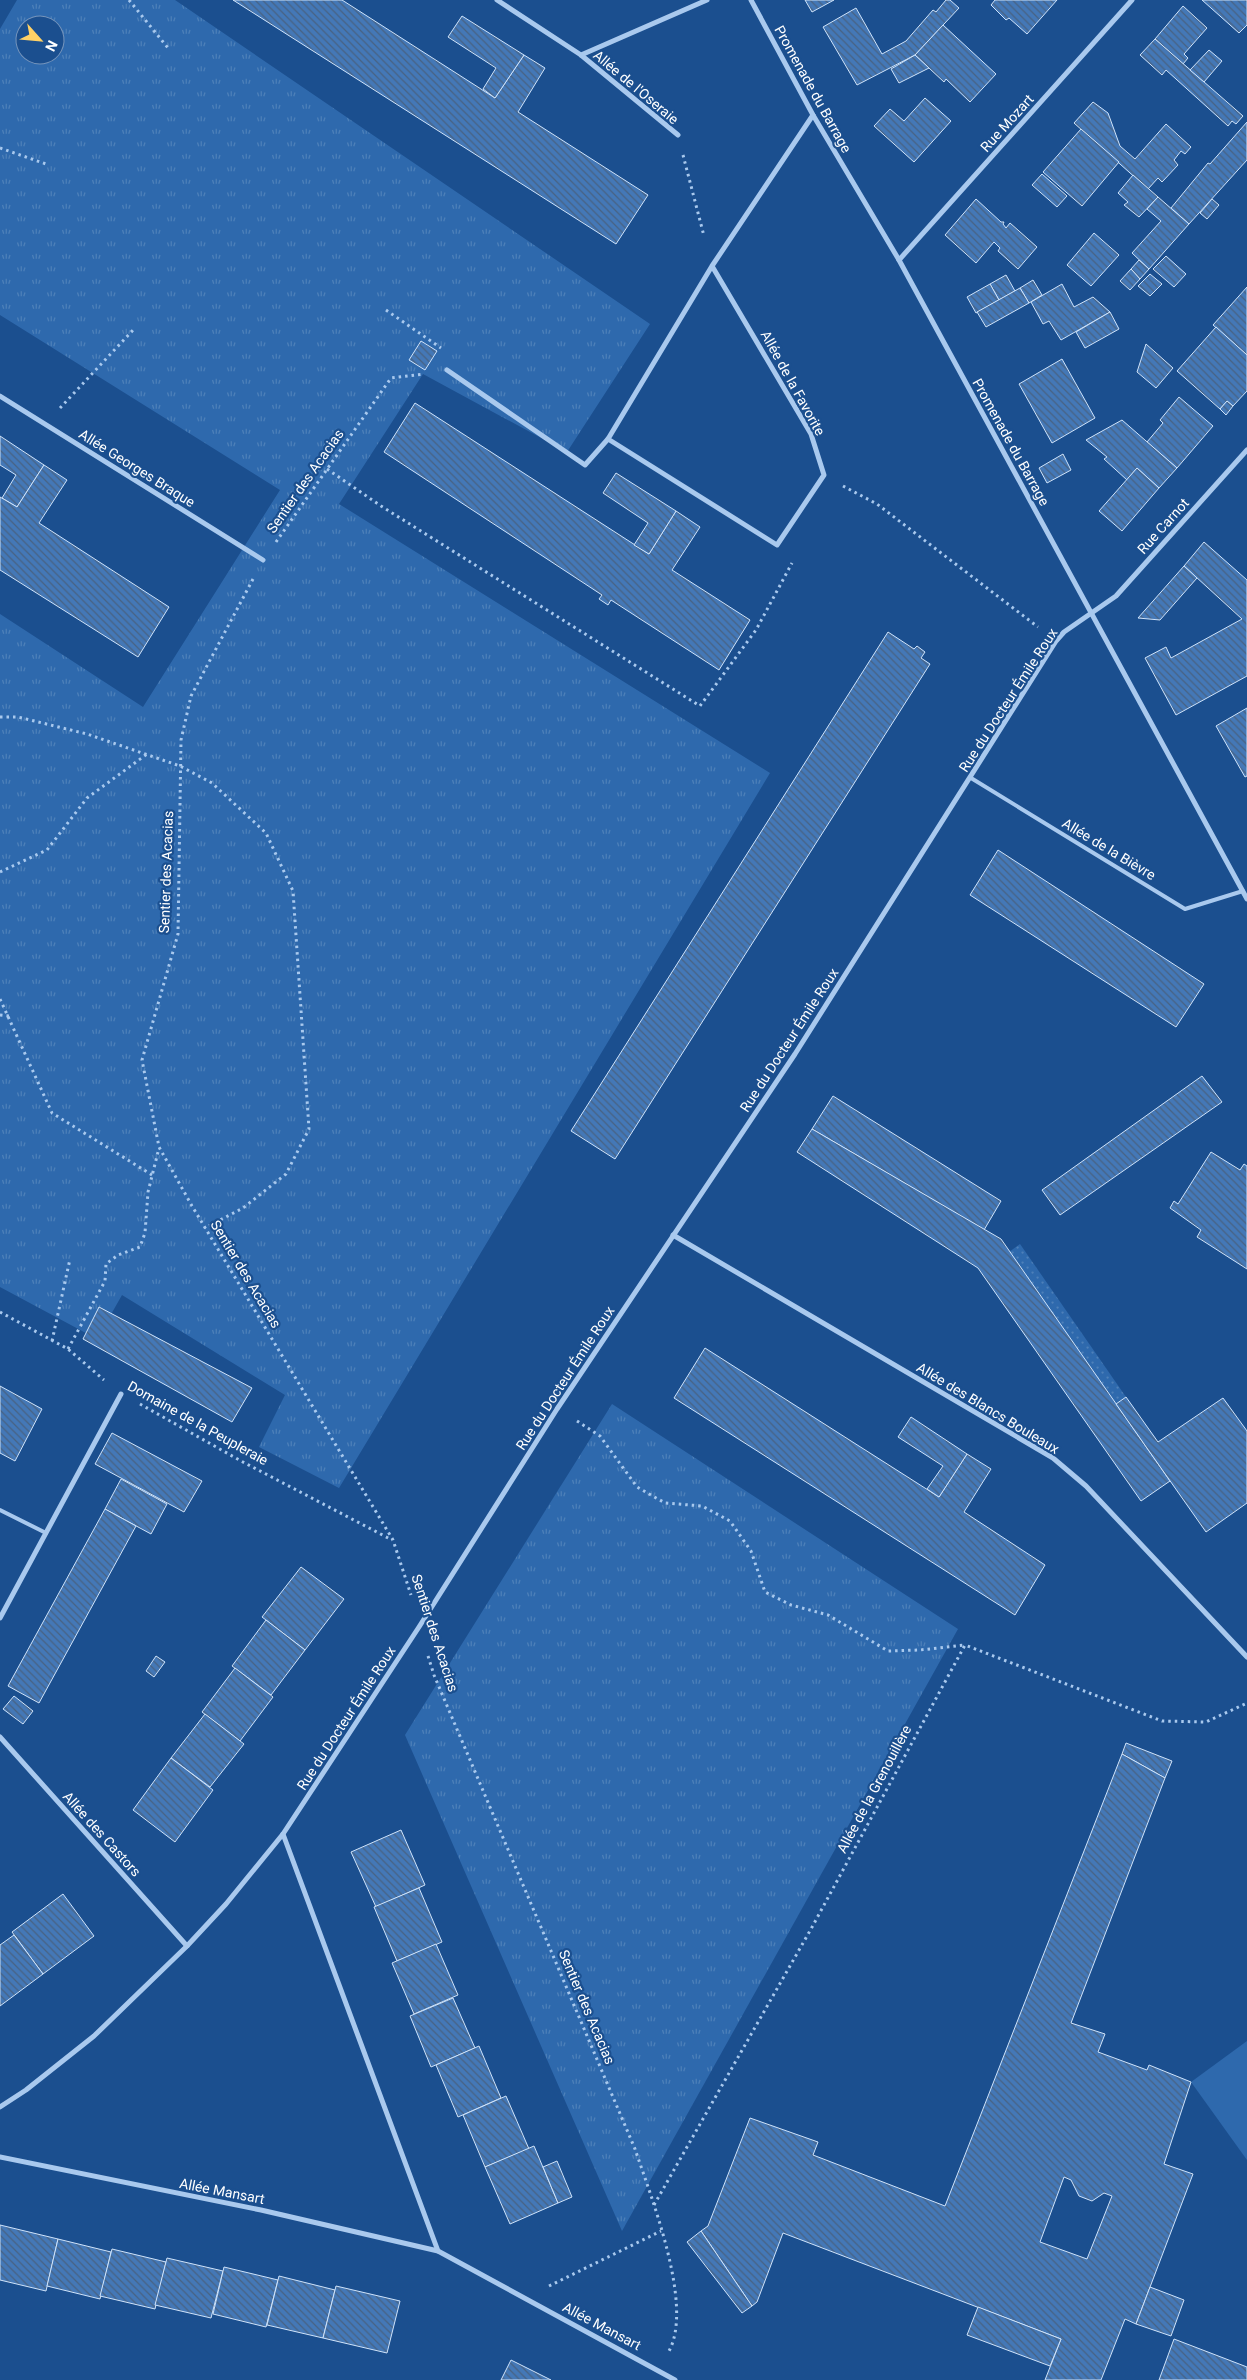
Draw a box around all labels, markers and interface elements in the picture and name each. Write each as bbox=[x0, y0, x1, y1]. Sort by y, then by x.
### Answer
north arrow bbox=[15, 15, 65, 65]
street label: Promenade du Barrage bbox=[771, 23, 855, 155]
text: N bbox=[42, 38, 61, 54]
street label: Allée de l'Oseraie bbox=[590, 47, 682, 127]
street label: Rue Mozart bbox=[977, 91, 1037, 155]
street label: Allée de la Favorite bbox=[758, 328, 828, 438]
street label: Promenade du Barrage bbox=[969, 376, 1053, 508]
street label: Allée Georges Braque bbox=[76, 426, 198, 510]
street label: Sentier des Acacias bbox=[263, 426, 347, 536]
street label: Rue Carnot bbox=[1134, 495, 1192, 557]
street label: Rue du Docteur Émile Roux bbox=[955, 625, 1060, 775]
street label: Sentier des Acacias bbox=[156, 810, 176, 934]
street label: Allée de la Bièvre bbox=[1060, 815, 1158, 883]
street label: Rue du Docteur Émile Roux bbox=[736, 965, 841, 1115]
street label: Sentier des Acacias bbox=[208, 1217, 284, 1331]
street label: Rue du Docteur Émile Roux bbox=[512, 1303, 617, 1453]
street label: Allée des Blancs Bouleaux bbox=[914, 1359, 1062, 1457]
street label: Domaine de la Peupleraie bbox=[125, 1378, 271, 1468]
street label: Sentier des Acacias bbox=[408, 1572, 462, 1694]
street label: Rue du Docteur Émile Roux bbox=[293, 1643, 398, 1793]
street label: Allée de la Grenouillère bbox=[834, 1722, 914, 1856]
street label: Allée des Castors bbox=[60, 1788, 144, 1880]
street label: Sentier des Acacias bbox=[556, 1947, 618, 2067]
street label: Allée Mansart bbox=[178, 2175, 266, 2207]
street label: Allée Mansart bbox=[560, 2299, 644, 2354]

